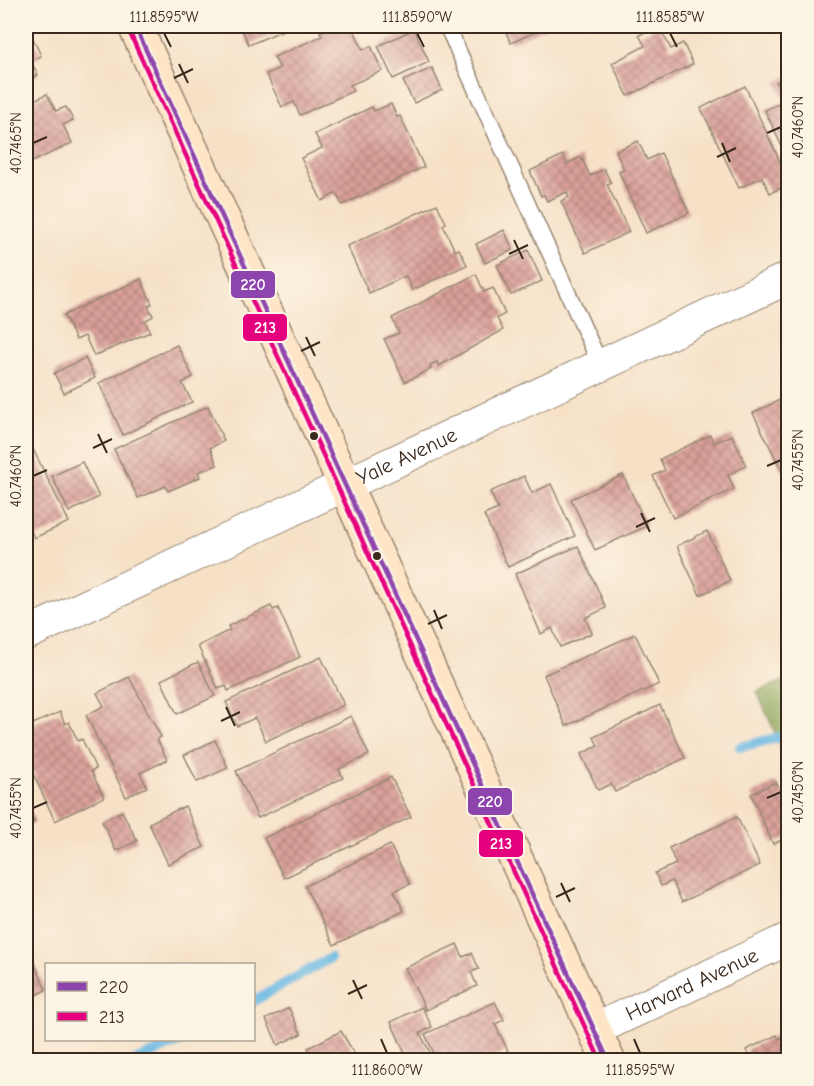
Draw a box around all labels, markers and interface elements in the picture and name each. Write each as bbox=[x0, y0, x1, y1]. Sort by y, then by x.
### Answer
text: 111.8595°W bbox=[130, 8, 198, 26]
text: 111.8590°W bbox=[382, 8, 452, 26]
text: 111.8585°W bbox=[636, 8, 704, 26]
text: 40.7460°N bbox=[789, 96, 807, 158]
text: 40.7465°N bbox=[7, 112, 25, 174]
line badge: 220 bbox=[230, 270, 276, 299]
text: 220 bbox=[240, 276, 266, 294]
line badge: 213 bbox=[242, 313, 288, 342]
text: 213 bbox=[254, 319, 276, 337]
street label: Yale Avenue bbox=[352, 422, 461, 490]
text: 40.7455°N bbox=[789, 429, 807, 491]
unlabelled marker bbox=[308, 430, 320, 442]
text: 40.7460°N bbox=[7, 445, 25, 507]
unlabelled marker bbox=[371, 550, 383, 562]
text: 40.7450°N bbox=[789, 761, 807, 823]
text: 40.7455°N bbox=[7, 777, 25, 839]
line badge: 220 bbox=[467, 787, 513, 816]
text: 220 bbox=[477, 793, 503, 811]
line badge: 213 bbox=[478, 829, 524, 858]
text: 213 bbox=[490, 835, 512, 853]
street label: Harvard Avenue bbox=[622, 943, 762, 1025]
legend bbox=[45, 963, 255, 1041]
text: 220 bbox=[99, 977, 129, 998]
text: 213 bbox=[99, 1007, 125, 1028]
text: 111.8600°W bbox=[352, 1061, 422, 1079]
text: 111.8595°W bbox=[606, 1061, 674, 1079]

